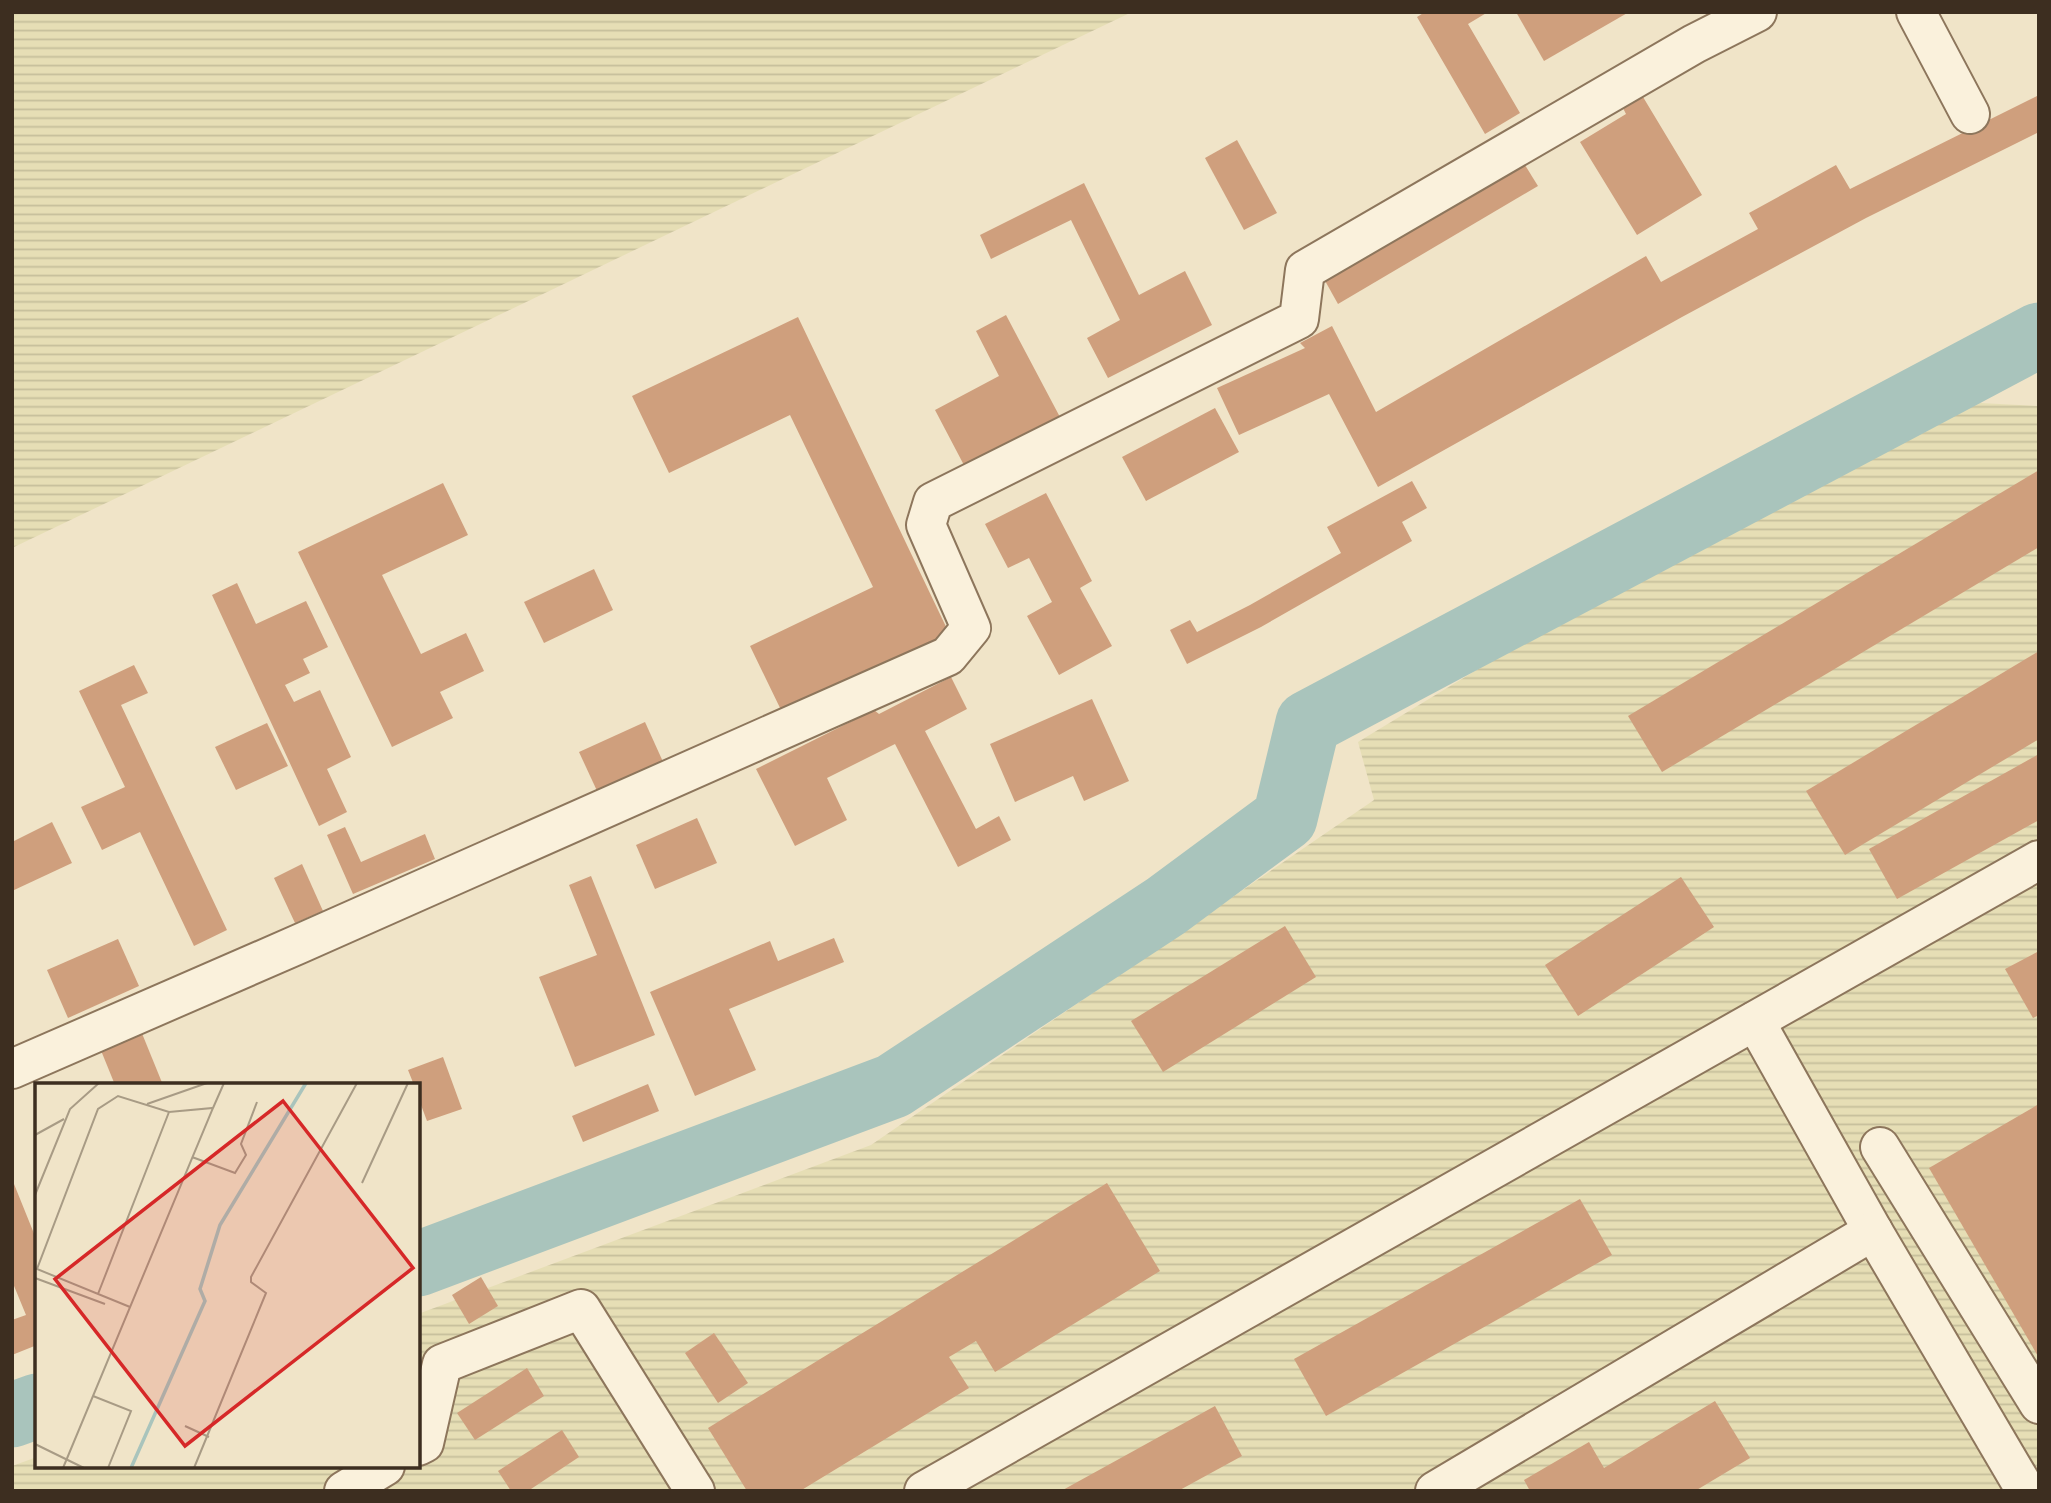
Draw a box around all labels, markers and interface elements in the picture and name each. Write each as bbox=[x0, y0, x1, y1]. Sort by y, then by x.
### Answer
inset map bbox=[35, 1083, 420, 1468]

